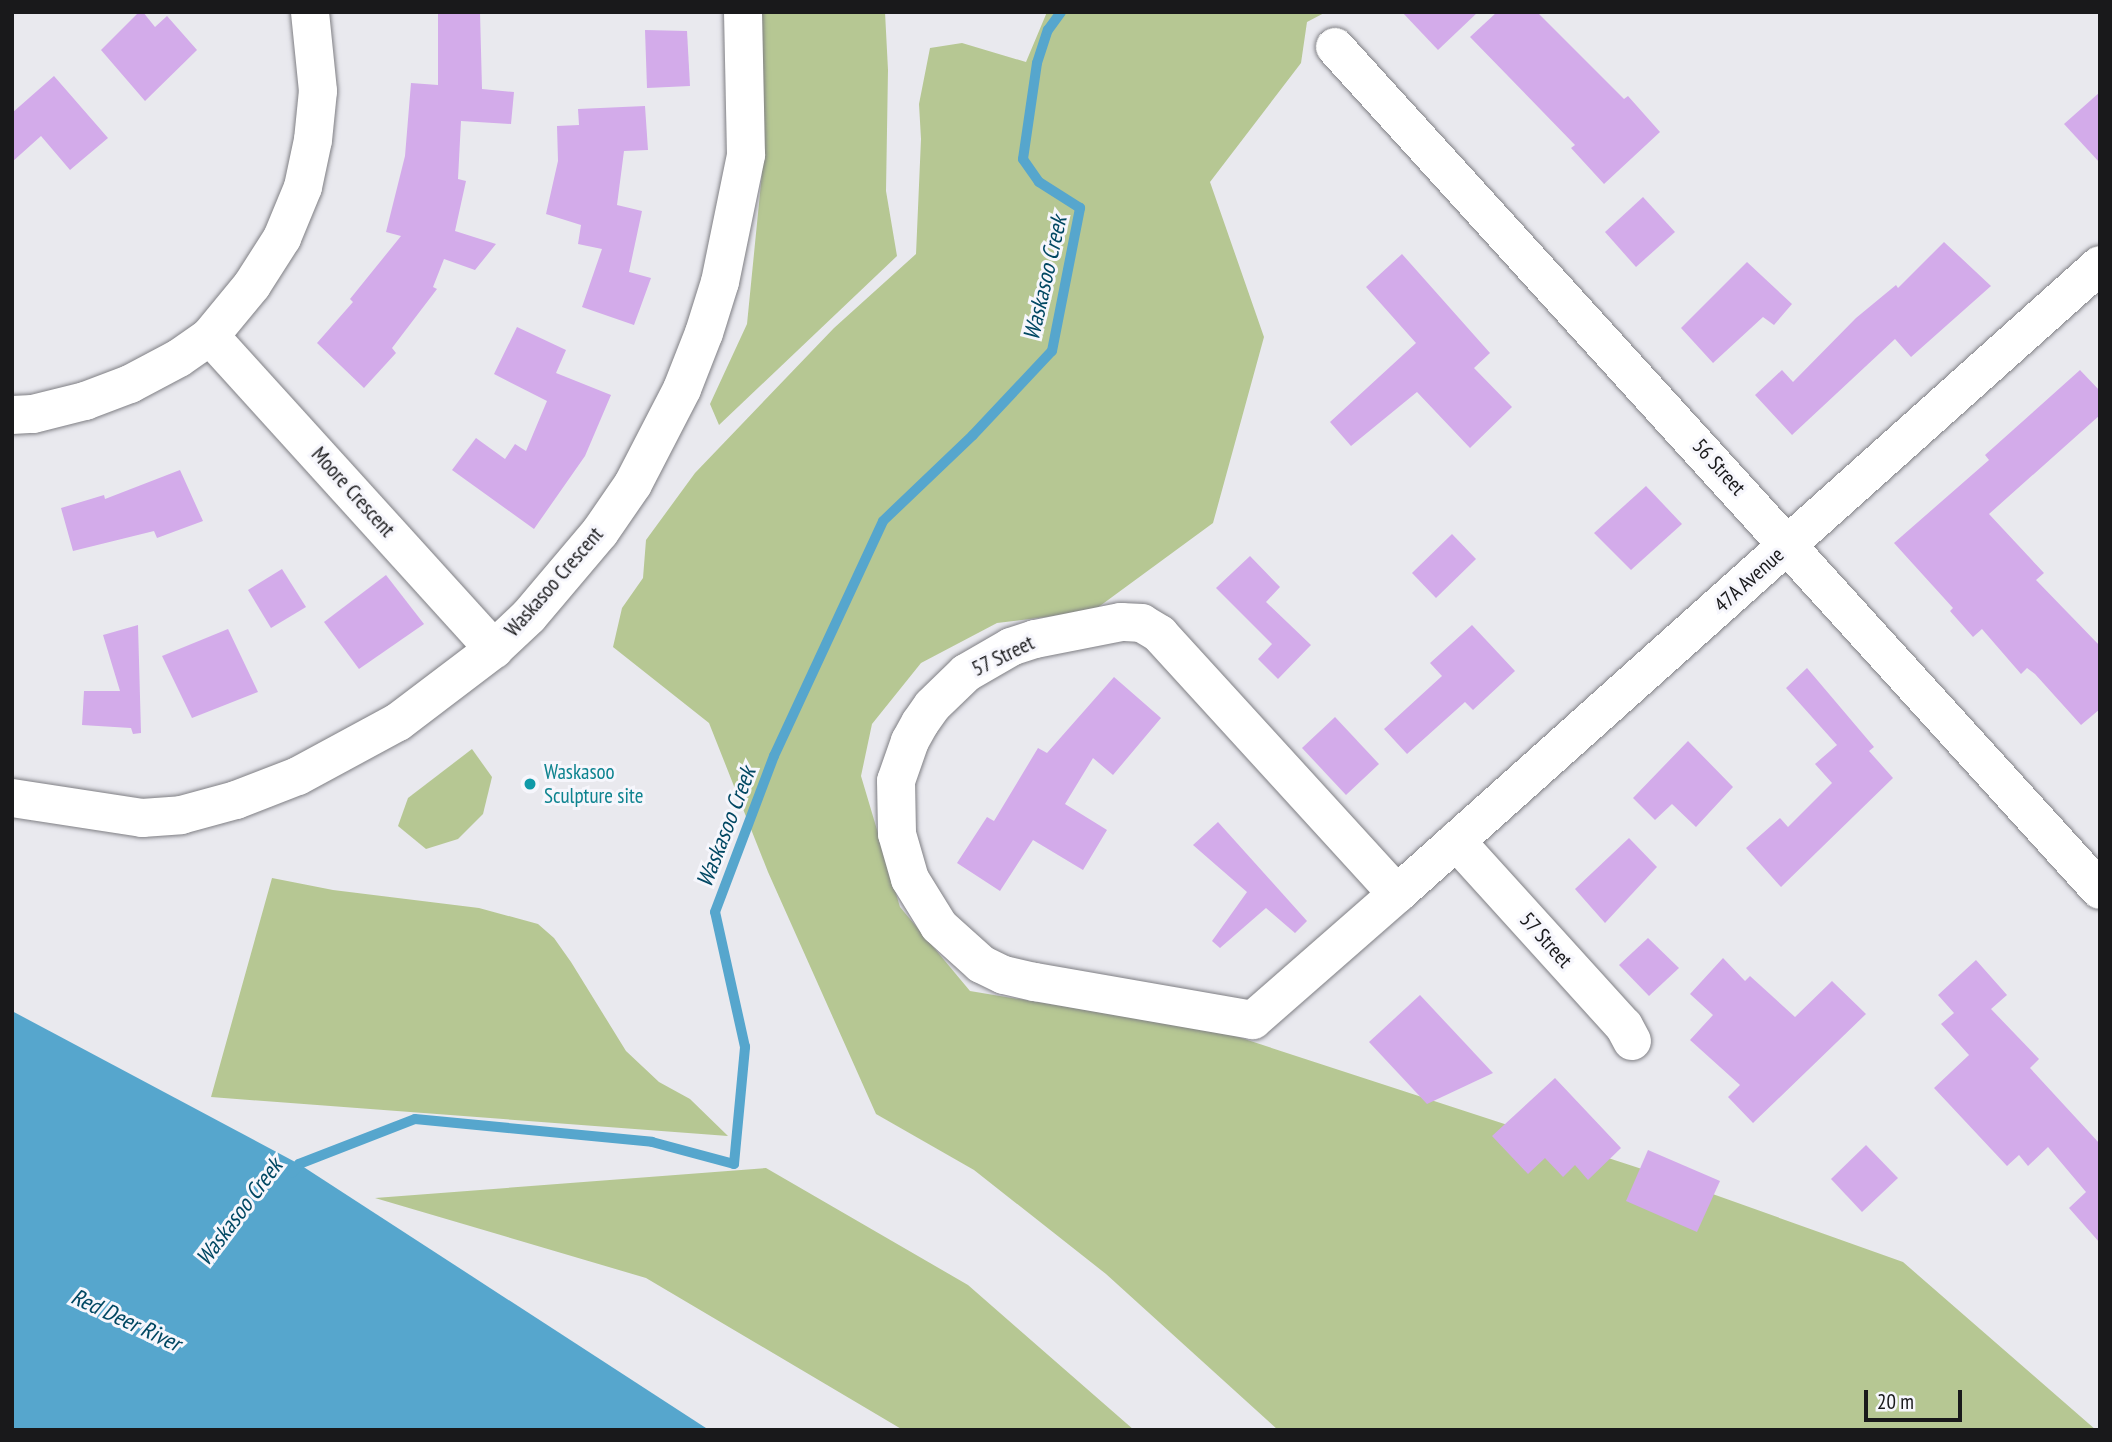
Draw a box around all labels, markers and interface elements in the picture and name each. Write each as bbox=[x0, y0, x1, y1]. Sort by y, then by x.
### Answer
water label: Waskasoo Creek bbox=[1017, 213, 1073, 343]
street label: 56 Street bbox=[1687, 434, 1751, 500]
street label: Moore Crescent bbox=[306, 442, 400, 542]
street label: Waskasoo Crescent bbox=[500, 522, 608, 642]
street label: 47A Avenue bbox=[1709, 542, 1789, 618]
street label: 57 Street bbox=[967, 630, 1039, 682]
place label: Waskasoo Sculpture site bbox=[544, 759, 643, 809]
water label: Waskasoo Creek bbox=[690, 763, 762, 891]
marker: Waskasoo Sculpture site bbox=[522, 776, 538, 792]
street label: 57 Street bbox=[1514, 907, 1578, 973]
water label: Waskasoo Creek bbox=[190, 1153, 288, 1271]
water label: Red Deer River bbox=[67, 1283, 185, 1357]
scale bar bbox=[1867, 1376, 1965, 1420]
text: 20 m bbox=[1877, 1388, 1914, 1415]

